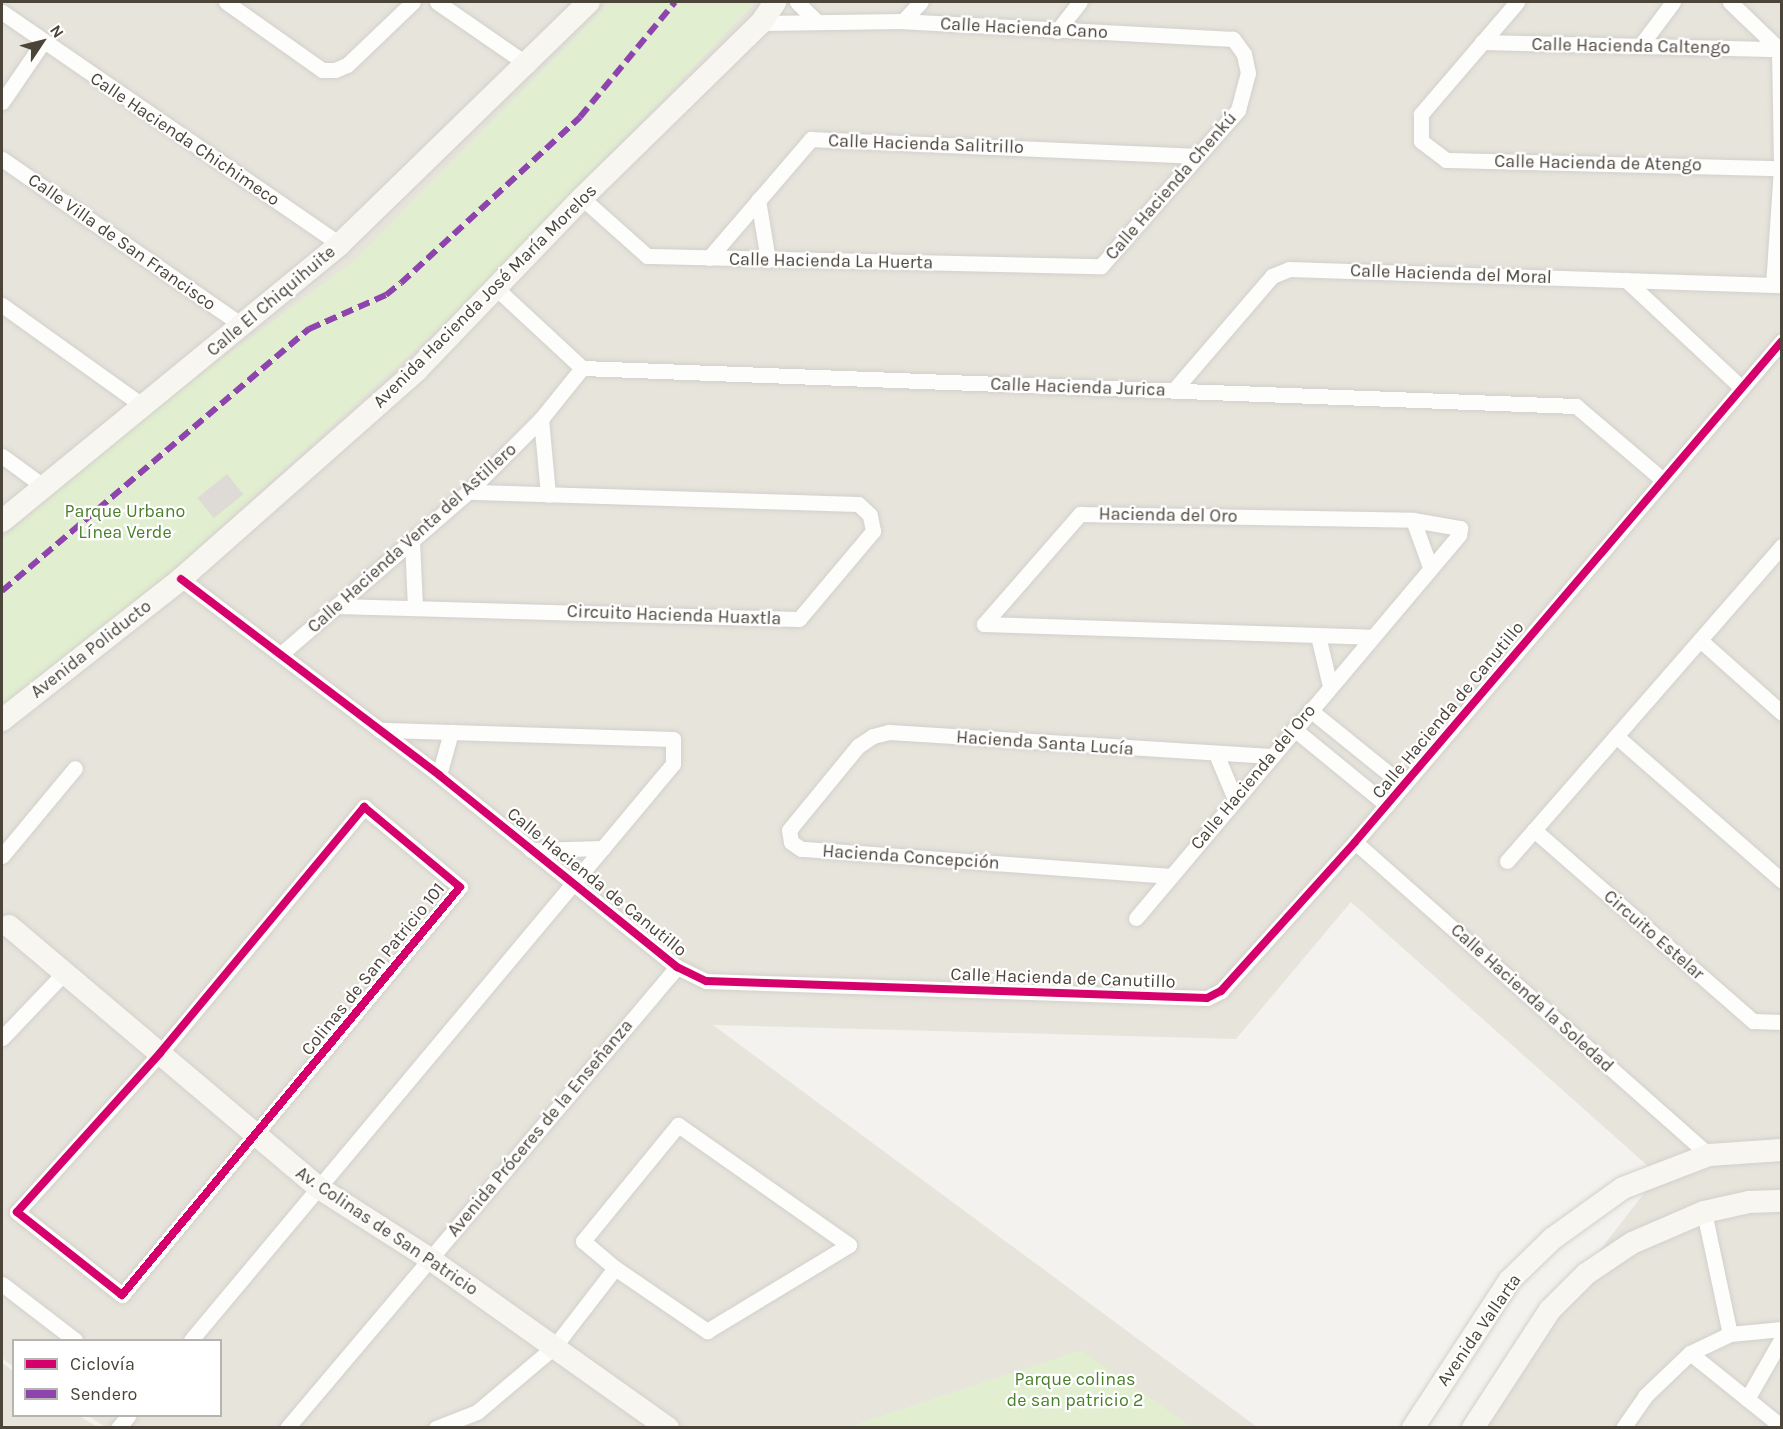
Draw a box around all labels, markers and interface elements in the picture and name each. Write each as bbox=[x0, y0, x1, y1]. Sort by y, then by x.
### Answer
north arrow bbox=[12, 12, 72, 72]
street label: Calle Hacienda Cano bbox=[940, 13, 1108, 43]
text: N bbox=[46, 21, 68, 42]
street label: Calle Hacienda Caltengo bbox=[1531, 33, 1731, 59]
street label: Calle Hacienda Chichimeco bbox=[86, 67, 284, 211]
street label: Calle Hacienda Chenkú bbox=[1101, 108, 1241, 264]
street label: Calle Hacienda Salitrillo bbox=[828, 130, 1024, 158]
street label: Calle Hacienda de Atengo bbox=[1494, 150, 1702, 176]
street label: Calle Villa de San Francisco bbox=[24, 169, 220, 315]
street label: Avenida Hacienda José María Morelos bbox=[369, 180, 601, 412]
street label: Calle El Chiquihuite bbox=[202, 241, 340, 361]
street label: Calle Hacienda La Huerta bbox=[729, 248, 933, 274]
street label: Calle Hacienda del Moral bbox=[1350, 260, 1552, 288]
street label: Calle Hacienda Jurica bbox=[990, 373, 1166, 401]
street label: Calle Hacienda Venta del Astillero bbox=[303, 438, 521, 638]
park label: Parque Urbano Línea Verde bbox=[65, 501, 185, 544]
street label: Hacienda del Oro bbox=[1098, 503, 1238, 527]
street label: Avenida Poliducto bbox=[26, 595, 156, 703]
street label: Circuito Hacienda Huaxtla bbox=[566, 600, 782, 630]
street label: Calle Hacienda de Canutillo bbox=[1367, 617, 1529, 803]
street label: Calle Hacienda del Oro bbox=[1186, 700, 1320, 854]
street label: Hacienda Santa Lucía bbox=[955, 726, 1135, 760]
street label: Calle Hacienda de Canutillo bbox=[503, 803, 691, 961]
street label: Hacienda Concepción bbox=[822, 840, 1000, 874]
street label: Colinas de San Patricio 101 bbox=[297, 878, 449, 1060]
street label: Circuito Estelar bbox=[1599, 885, 1709, 985]
street label: Calle Hacienda la Soledad bbox=[1446, 919, 1618, 1077]
street label: Calle Hacienda de Canutillo bbox=[950, 963, 1176, 993]
street label: Avenida Próceres de la Enseñanza bbox=[443, 1015, 637, 1241]
street label: Av. Colinas de San Patricio bbox=[292, 1162, 482, 1300]
street label: Avenida Vallarta bbox=[1432, 1270, 1526, 1390]
legend bbox=[12, 1339, 222, 1417]
text: Ciclovía bbox=[70, 1353, 135, 1375]
park label: Parque colinas de san patricio 2 bbox=[1007, 1369, 1143, 1412]
text: Sendero bbox=[70, 1383, 137, 1405]

